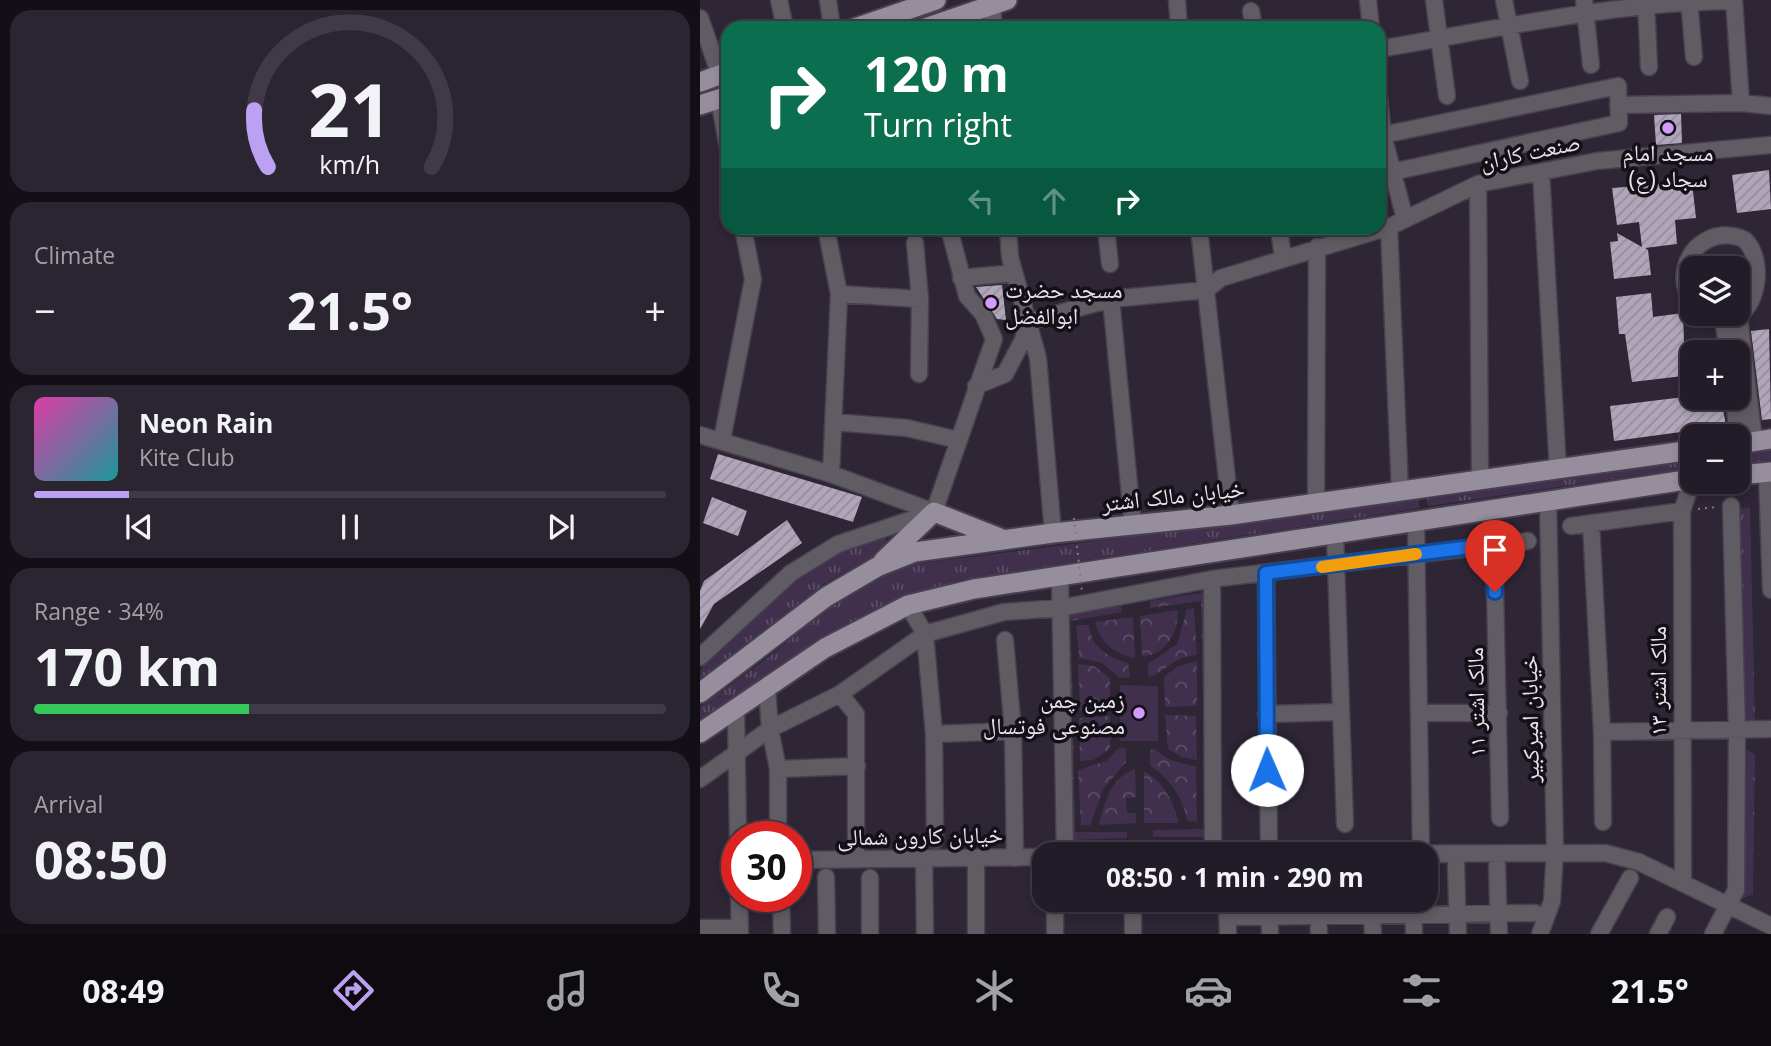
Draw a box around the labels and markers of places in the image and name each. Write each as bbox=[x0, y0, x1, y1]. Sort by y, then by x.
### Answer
marker: مسجد امام سجاد (ع) bbox=[1660, 120, 1676, 136]
place label: مسجد امام سجاد (ع) bbox=[1623, 136, 1713, 194]
place label: مسجد حضرت ابوالفضل bbox=[1005, 273, 1123, 331]
marker: مسجد حضرت ابوالفضل bbox=[983, 295, 999, 311]
pin bbox=[1465, 520, 1525, 592]
place label: زمین چمن مصنوعی فوتسال bbox=[983, 683, 1125, 741]
marker: زمین چمن مصنوعی فوتسال bbox=[1131, 705, 1147, 721]

